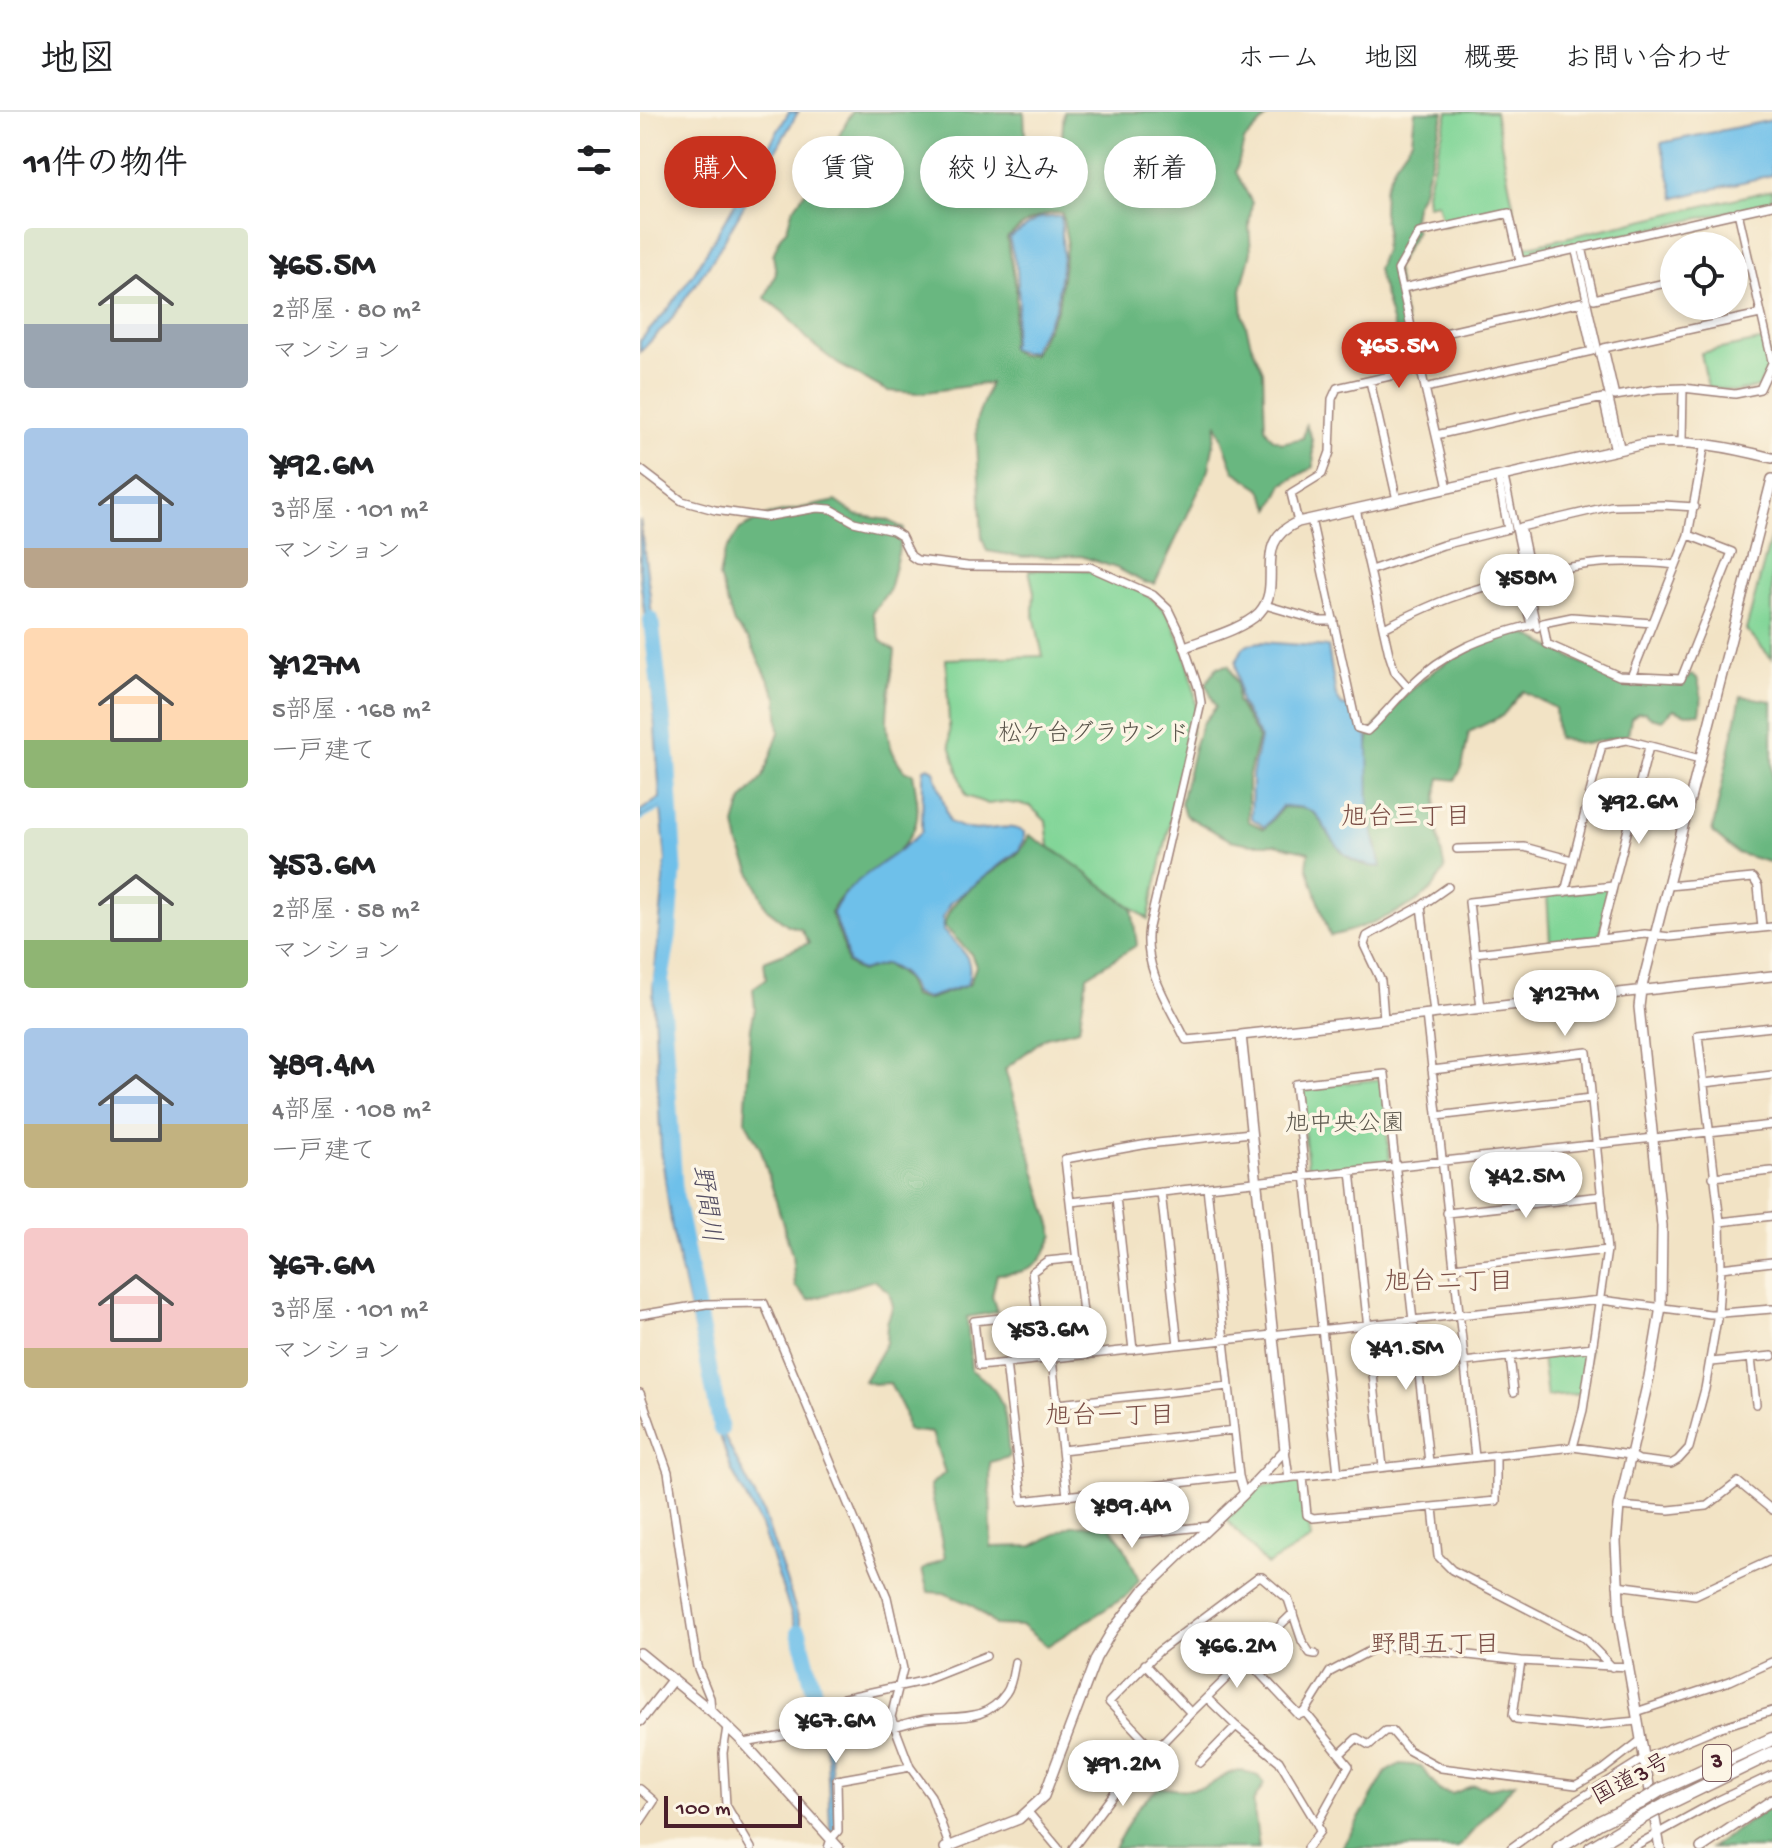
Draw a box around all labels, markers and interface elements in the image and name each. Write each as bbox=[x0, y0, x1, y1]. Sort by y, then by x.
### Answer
text: 地図 bbox=[40, 41, 116, 85]
text: ホーム bbox=[1237, 44, 1320, 77]
text: 地図 bbox=[1364, 44, 1420, 77]
text: 概要 bbox=[1464, 44, 1520, 77]
text: お問い合わせ bbox=[1564, 44, 1732, 77]
chip: 購入 bbox=[664, 136, 776, 208]
chip: 賃貸 bbox=[792, 136, 904, 208]
chip: 絞り込み bbox=[920, 136, 1088, 208]
chip: 新着 bbox=[1104, 136, 1216, 208]
icon: filters bbox=[572, 138, 616, 182]
text: 11件の物件 bbox=[24, 147, 187, 187]
map controls bbox=[1660, 232, 1748, 320]
button: locate bbox=[1660, 232, 1748, 320]
text: ¥65.5M bbox=[272, 247, 375, 287]
icon: home bbox=[88, 260, 184, 356]
text: 2部屋 · 80 m² bbox=[272, 297, 421, 328]
pin: ¥65.5M bbox=[1334, 322, 1464, 390]
text: ¥65.5M bbox=[1360, 332, 1438, 363]
text: マンション bbox=[272, 338, 401, 369]
text: ¥92.6M bbox=[272, 447, 373, 487]
icon: home bbox=[88, 460, 184, 556]
text: 3部屋 · 101 m² bbox=[272, 497, 429, 528]
text: マンション bbox=[272, 538, 401, 569]
pin: ¥58M bbox=[1480, 554, 1574, 622]
text: ¥58M bbox=[1498, 564, 1556, 595]
text: ¥127M bbox=[272, 647, 359, 687]
icon: home bbox=[88, 660, 184, 756]
text: 5部屋 · 168 m² bbox=[272, 697, 431, 728]
park label: 松ケ台グラウンド bbox=[998, 720, 1190, 750]
text: 一戸建て bbox=[272, 738, 376, 769]
pin: ¥92.6M bbox=[1574, 778, 1704, 846]
text: ¥92.6M bbox=[1600, 788, 1678, 819]
district label: 旭台三丁目 bbox=[1341, 803, 1471, 835]
text: ¥53.6M bbox=[272, 847, 375, 887]
icon: home bbox=[88, 860, 184, 956]
text: 2部屋 · 58 m² bbox=[272, 897, 420, 928]
text: マンション bbox=[272, 938, 401, 969]
pin: ¥127M bbox=[1509, 970, 1621, 1038]
text: ¥127M bbox=[1532, 980, 1598, 1011]
text: ¥89.4M bbox=[272, 1047, 374, 1087]
icon: home bbox=[88, 1060, 184, 1156]
text: 4部屋 · 108 m² bbox=[272, 1097, 431, 1128]
park label: 旭中央公園 bbox=[1285, 1110, 1405, 1140]
text: 一戸建て bbox=[272, 1138, 376, 1169]
pin: ¥42.5M bbox=[1461, 1152, 1591, 1220]
text: ¥42.5M bbox=[1488, 1162, 1564, 1193]
water label: 野間川 bbox=[683, 1163, 725, 1245]
text: ¥67.6M bbox=[272, 1247, 374, 1287]
icon: home bbox=[88, 1260, 184, 1356]
district label: 旭台二丁目 bbox=[1384, 1268, 1514, 1300]
text: 3部屋 · 101 m² bbox=[272, 1297, 429, 1328]
pin: ¥53.6M bbox=[984, 1306, 1114, 1374]
text: ¥53.6M bbox=[1010, 1316, 1088, 1347]
pin: ¥41.5M bbox=[1341, 1324, 1471, 1392]
text: ¥41.5M bbox=[1369, 1334, 1443, 1365]
text: マンション bbox=[272, 1338, 401, 1369]
district label: 旭台一丁目 bbox=[1045, 1402, 1175, 1434]
pin: ¥89.4M bbox=[1067, 1482, 1197, 1550]
text: ¥89.4M bbox=[1093, 1492, 1171, 1523]
pin: ¥66.2M bbox=[1172, 1622, 1302, 1690]
text: ¥66.2M bbox=[1198, 1632, 1276, 1663]
district label: 野間五丁目 bbox=[1370, 1632, 1500, 1663]
pin: ¥67.6M bbox=[771, 1697, 901, 1765]
text: ¥67.6M bbox=[797, 1707, 875, 1738]
pin: ¥91.2M bbox=[1058, 1740, 1188, 1808]
road number: 3 bbox=[1703, 1745, 1731, 1781]
street label: 国道3号 bbox=[1587, 1747, 1676, 1814]
text: ¥91.2M bbox=[1086, 1750, 1160, 1781]
scale bar bbox=[664, 1792, 802, 1828]
text: 100 m bbox=[676, 1797, 731, 1823]

